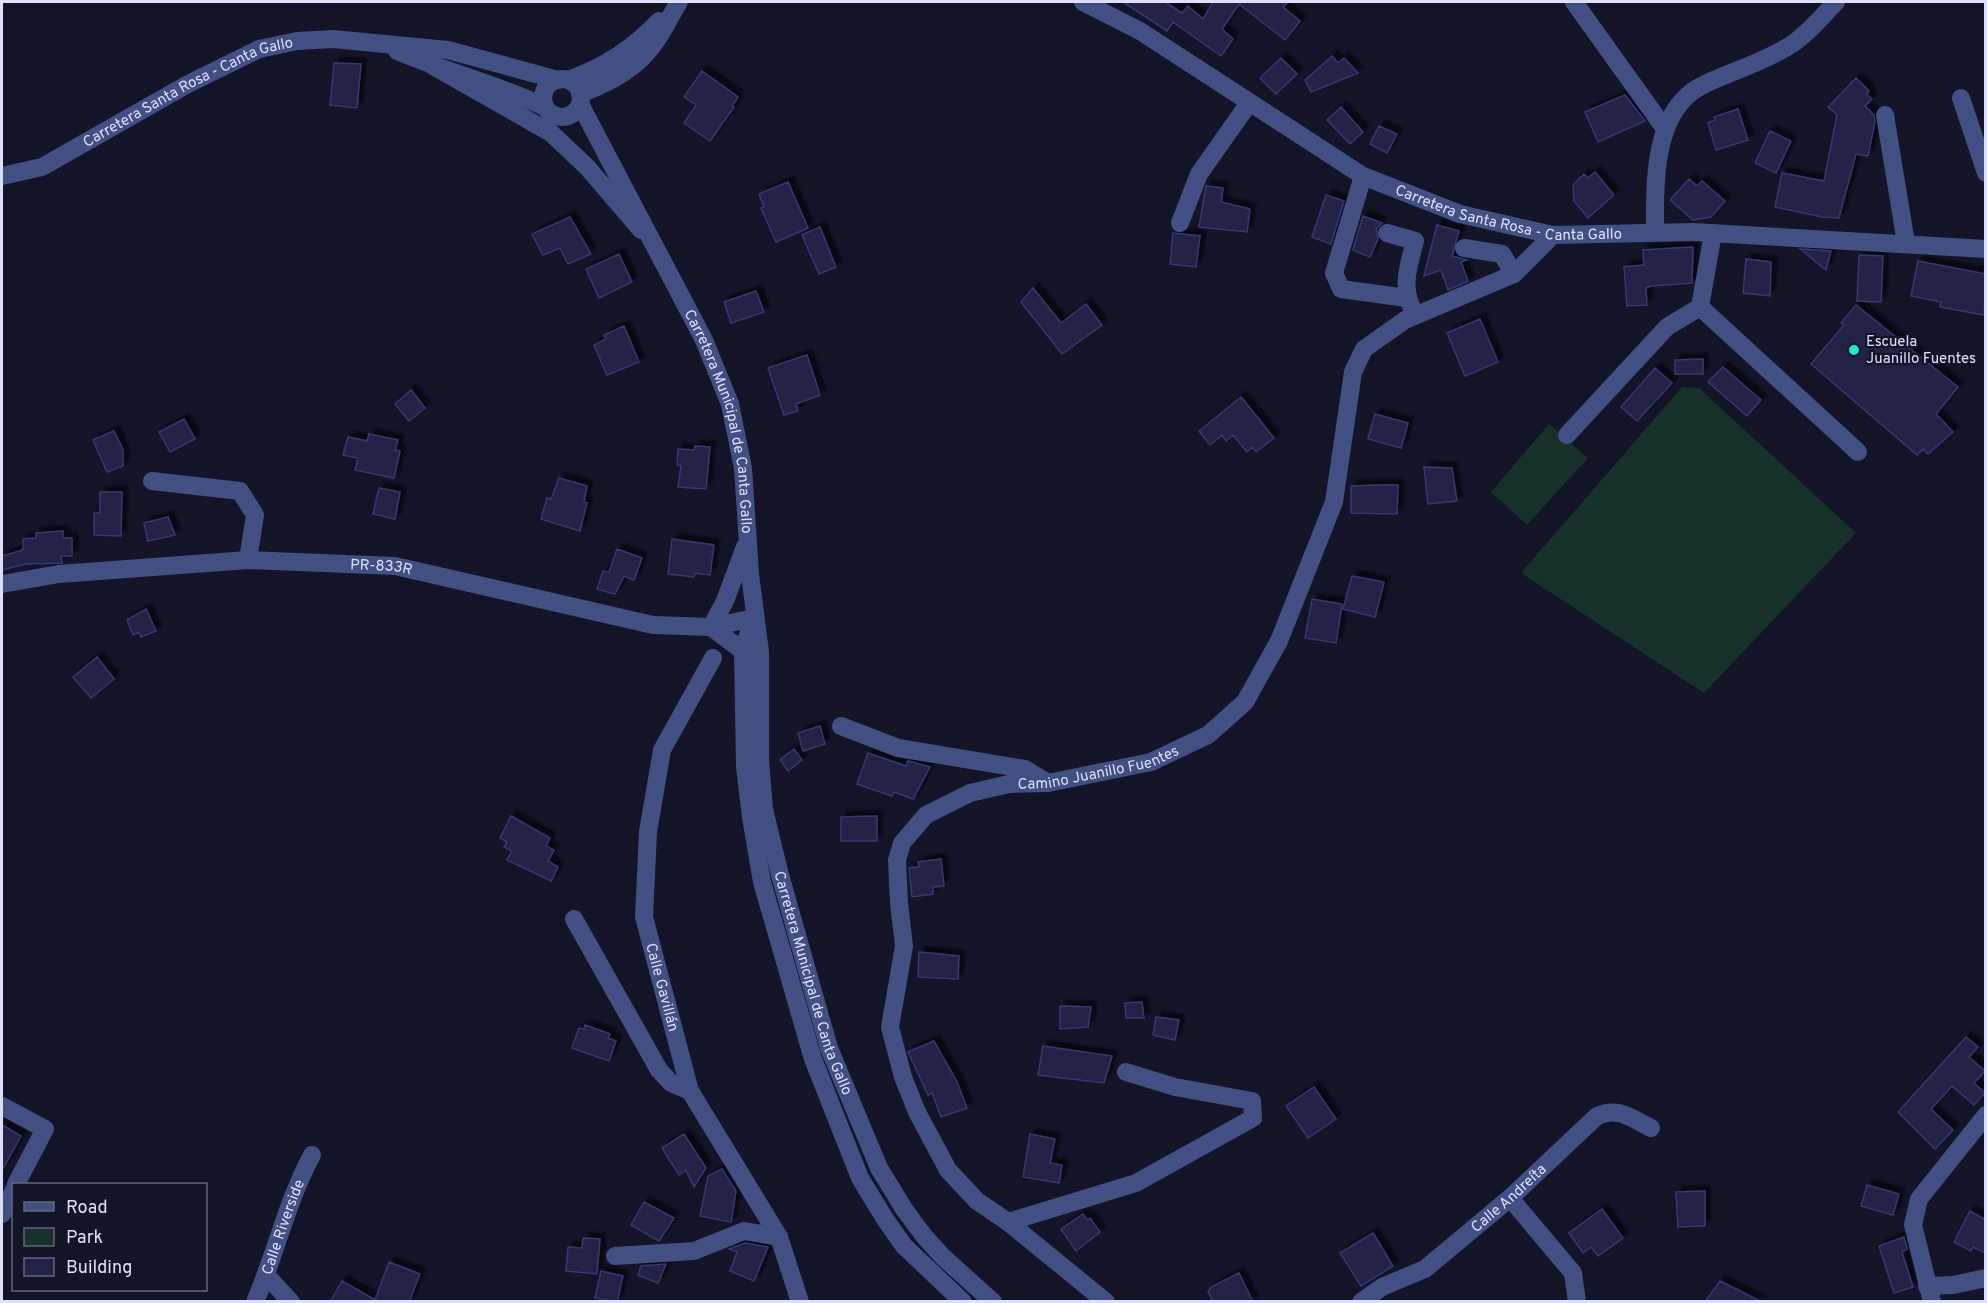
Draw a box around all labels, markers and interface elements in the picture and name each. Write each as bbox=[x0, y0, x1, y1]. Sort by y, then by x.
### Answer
street label: Carretera Santa Rosa - Canta Gallo bbox=[80, 34, 295, 153]
street label: Carretera Santa Rosa - Canta Gallo bbox=[1392, 181, 1622, 246]
street label: Carretera Municipal de Canta Gallo bbox=[679, 307, 755, 534]
place label: Escuela Juanillo Fuentes bbox=[1866, 333, 1976, 369]
marker: Escuela Juanillo Fuentes bbox=[1847, 343, 1861, 357]
street label: PR-833R bbox=[350, 556, 414, 581]
street label: Camino Juanillo Fuentes bbox=[1017, 742, 1182, 795]
street label: Carretera Municipal de Canta Gallo bbox=[768, 869, 856, 1098]
street label: Calle Gavillán bbox=[640, 941, 682, 1034]
street label: Calle Andreíta bbox=[1468, 1161, 1551, 1238]
street label: Calle Riverside bbox=[258, 1177, 310, 1278]
legend bbox=[12, 1183, 207, 1291]
text: Road bbox=[66, 1197, 108, 1220]
text: Park bbox=[66, 1227, 103, 1250]
text: Building bbox=[66, 1257, 132, 1280]

